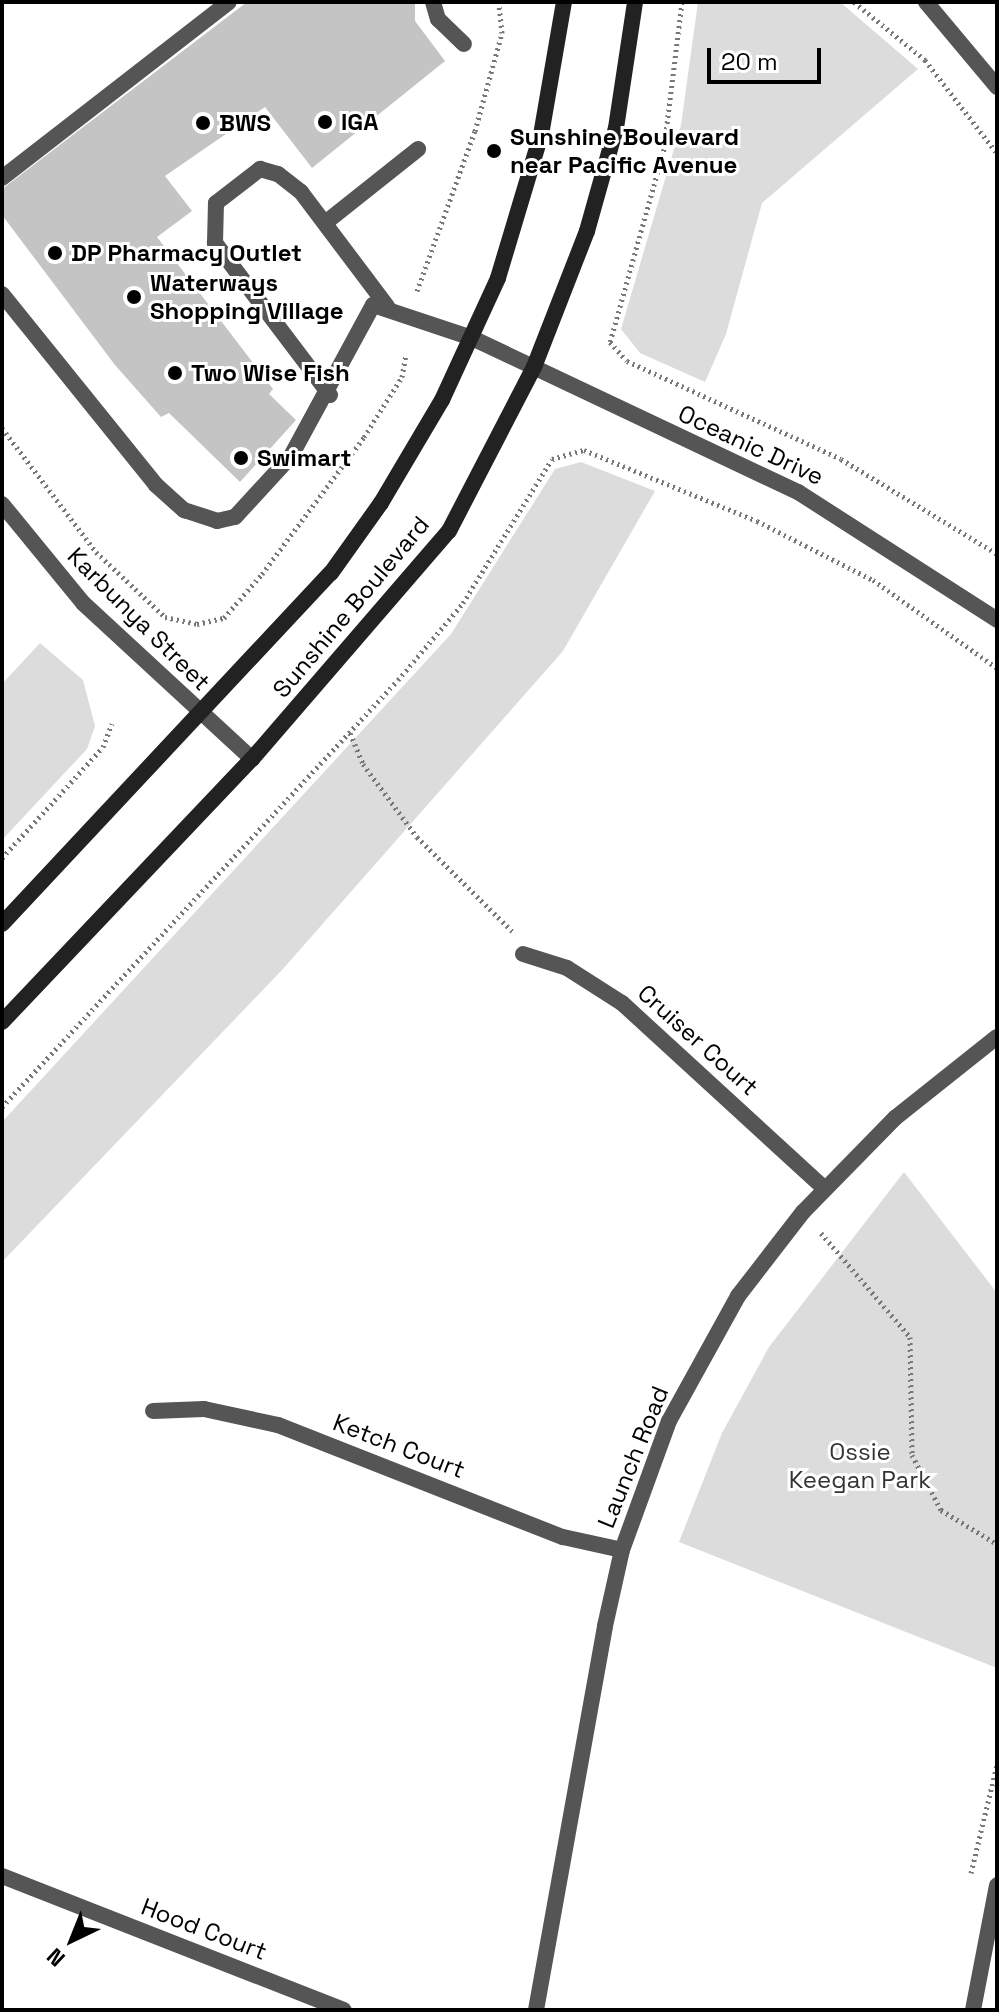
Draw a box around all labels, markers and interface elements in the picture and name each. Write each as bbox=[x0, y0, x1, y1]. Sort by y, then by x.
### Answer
scale bar bbox=[711, 32, 825, 82]
text: 20 m bbox=[721, 46, 778, 77]
place label: IGA bbox=[341, 108, 378, 136]
place label: BWS bbox=[219, 109, 271, 137]
marker: IGA bbox=[316, 113, 334, 131]
marker: BWS bbox=[194, 114, 212, 132]
place label: Sunshine Boulevard near Pacific Avenue bbox=[510, 123, 739, 179]
marker: Sunshine Boulevard near Pacific Avenue bbox=[485, 142, 503, 160]
place label: DP Pharmacy Outlet bbox=[71, 239, 302, 267]
marker: DP Pharmacy Outlet bbox=[46, 244, 64, 262]
place label: Waterways Shopping Village bbox=[150, 269, 344, 325]
marker: Waterways Shopping Village bbox=[125, 288, 143, 306]
place label: Two Wise Fish bbox=[191, 359, 350, 387]
marker: Two Wise Fish bbox=[166, 364, 184, 382]
street label: Oceanic Drive bbox=[674, 399, 828, 491]
place label: Swimart bbox=[257, 444, 352, 472]
marker: Swimart bbox=[232, 449, 250, 467]
street label: Sunshine Boulevard bbox=[267, 510, 435, 704]
street label: Karbunya Street bbox=[62, 542, 216, 696]
street label: Cruiser Court bbox=[632, 978, 764, 1102]
street label: Launch Road bbox=[592, 1382, 674, 1532]
street label: Ketch Court bbox=[329, 1408, 469, 1484]
park label: Ossie Keegan Park bbox=[789, 1438, 931, 1494]
street label: Hood Court bbox=[137, 1892, 271, 1966]
north arrow bbox=[32, 1900, 112, 1980]
text: N bbox=[41, 1942, 71, 1973]

